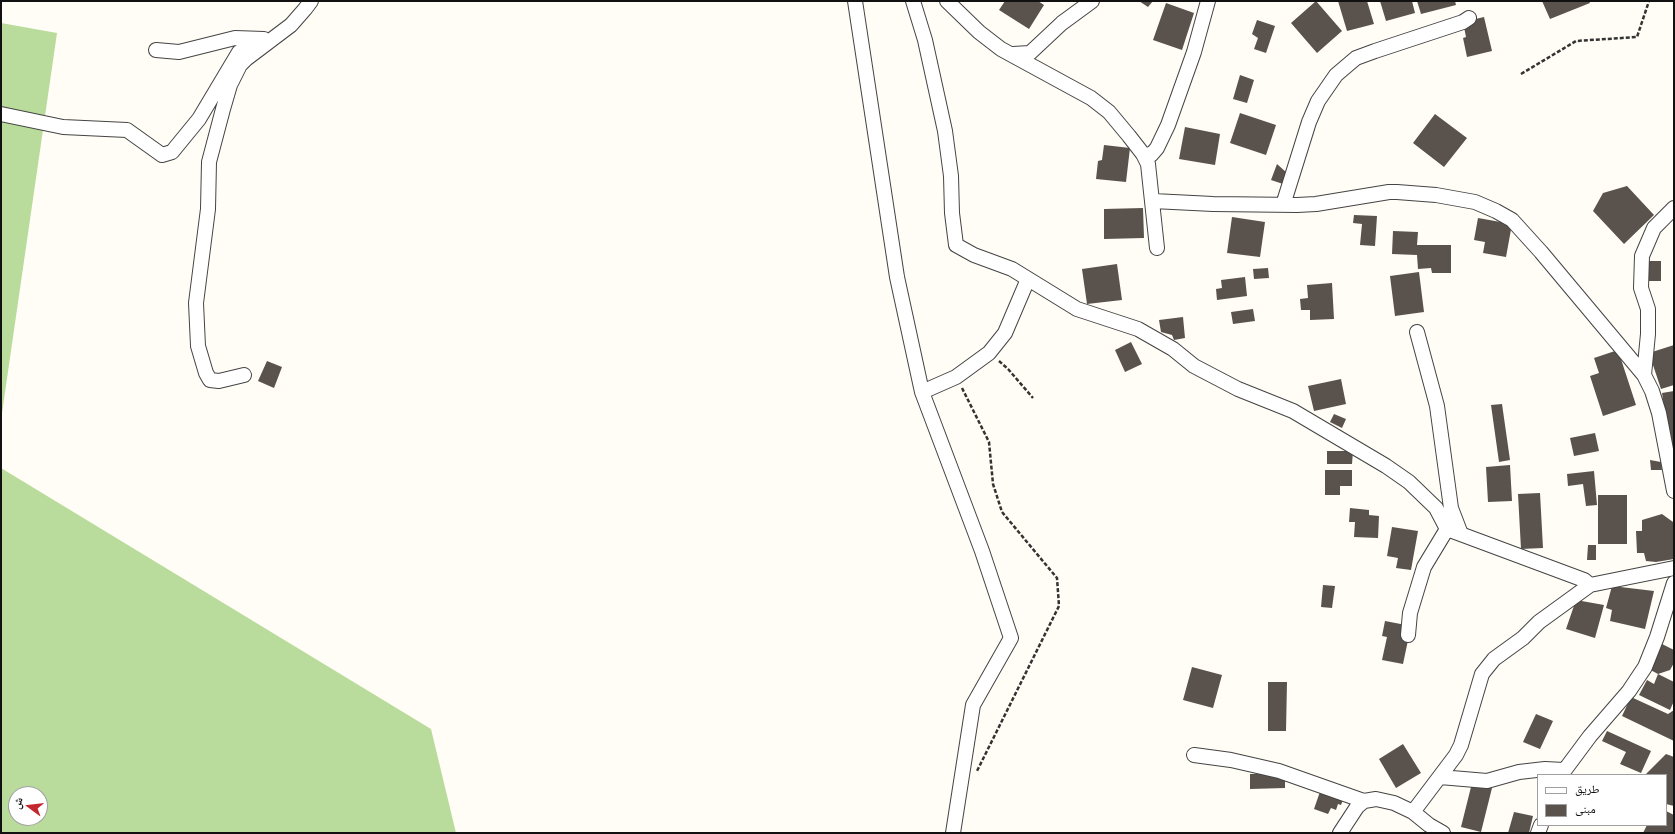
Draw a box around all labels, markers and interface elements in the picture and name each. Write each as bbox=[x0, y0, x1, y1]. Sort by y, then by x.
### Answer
legend bbox=[1537, 774, 1667, 826]
text: طريق bbox=[1575, 781, 1600, 796]
north arrow bbox=[8, 786, 48, 826]
text: ش bbox=[9, 796, 26, 811]
text: مبنى bbox=[1575, 801, 1596, 816]

